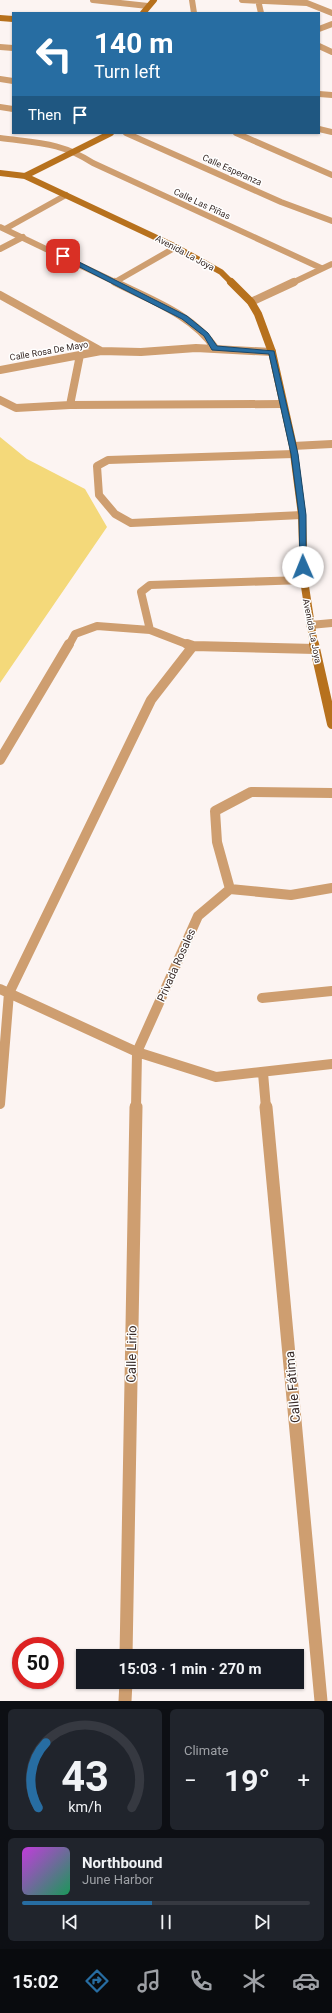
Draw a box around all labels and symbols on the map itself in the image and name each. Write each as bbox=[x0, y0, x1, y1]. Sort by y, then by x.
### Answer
street label: Calle Esperanza bbox=[201, 152, 263, 188]
street label: Calle Las Piñas bbox=[172, 187, 232, 222]
street label: Avenida La Joya bbox=[154, 233, 216, 273]
pin bbox=[46, 239, 80, 273]
street label: Calle Rosa De Mayo bbox=[9, 339, 89, 363]
position arrow bbox=[282, 546, 324, 588]
street label: Avenida La Joya bbox=[301, 598, 323, 664]
street label: Privada Rosales bbox=[155, 926, 198, 1004]
street label: Calle Lirio bbox=[124, 1325, 139, 1383]
street label: Calle Fátima bbox=[282, 1350, 303, 1423]
speed limit sign: 50 bbox=[12, 1637, 64, 1689]

